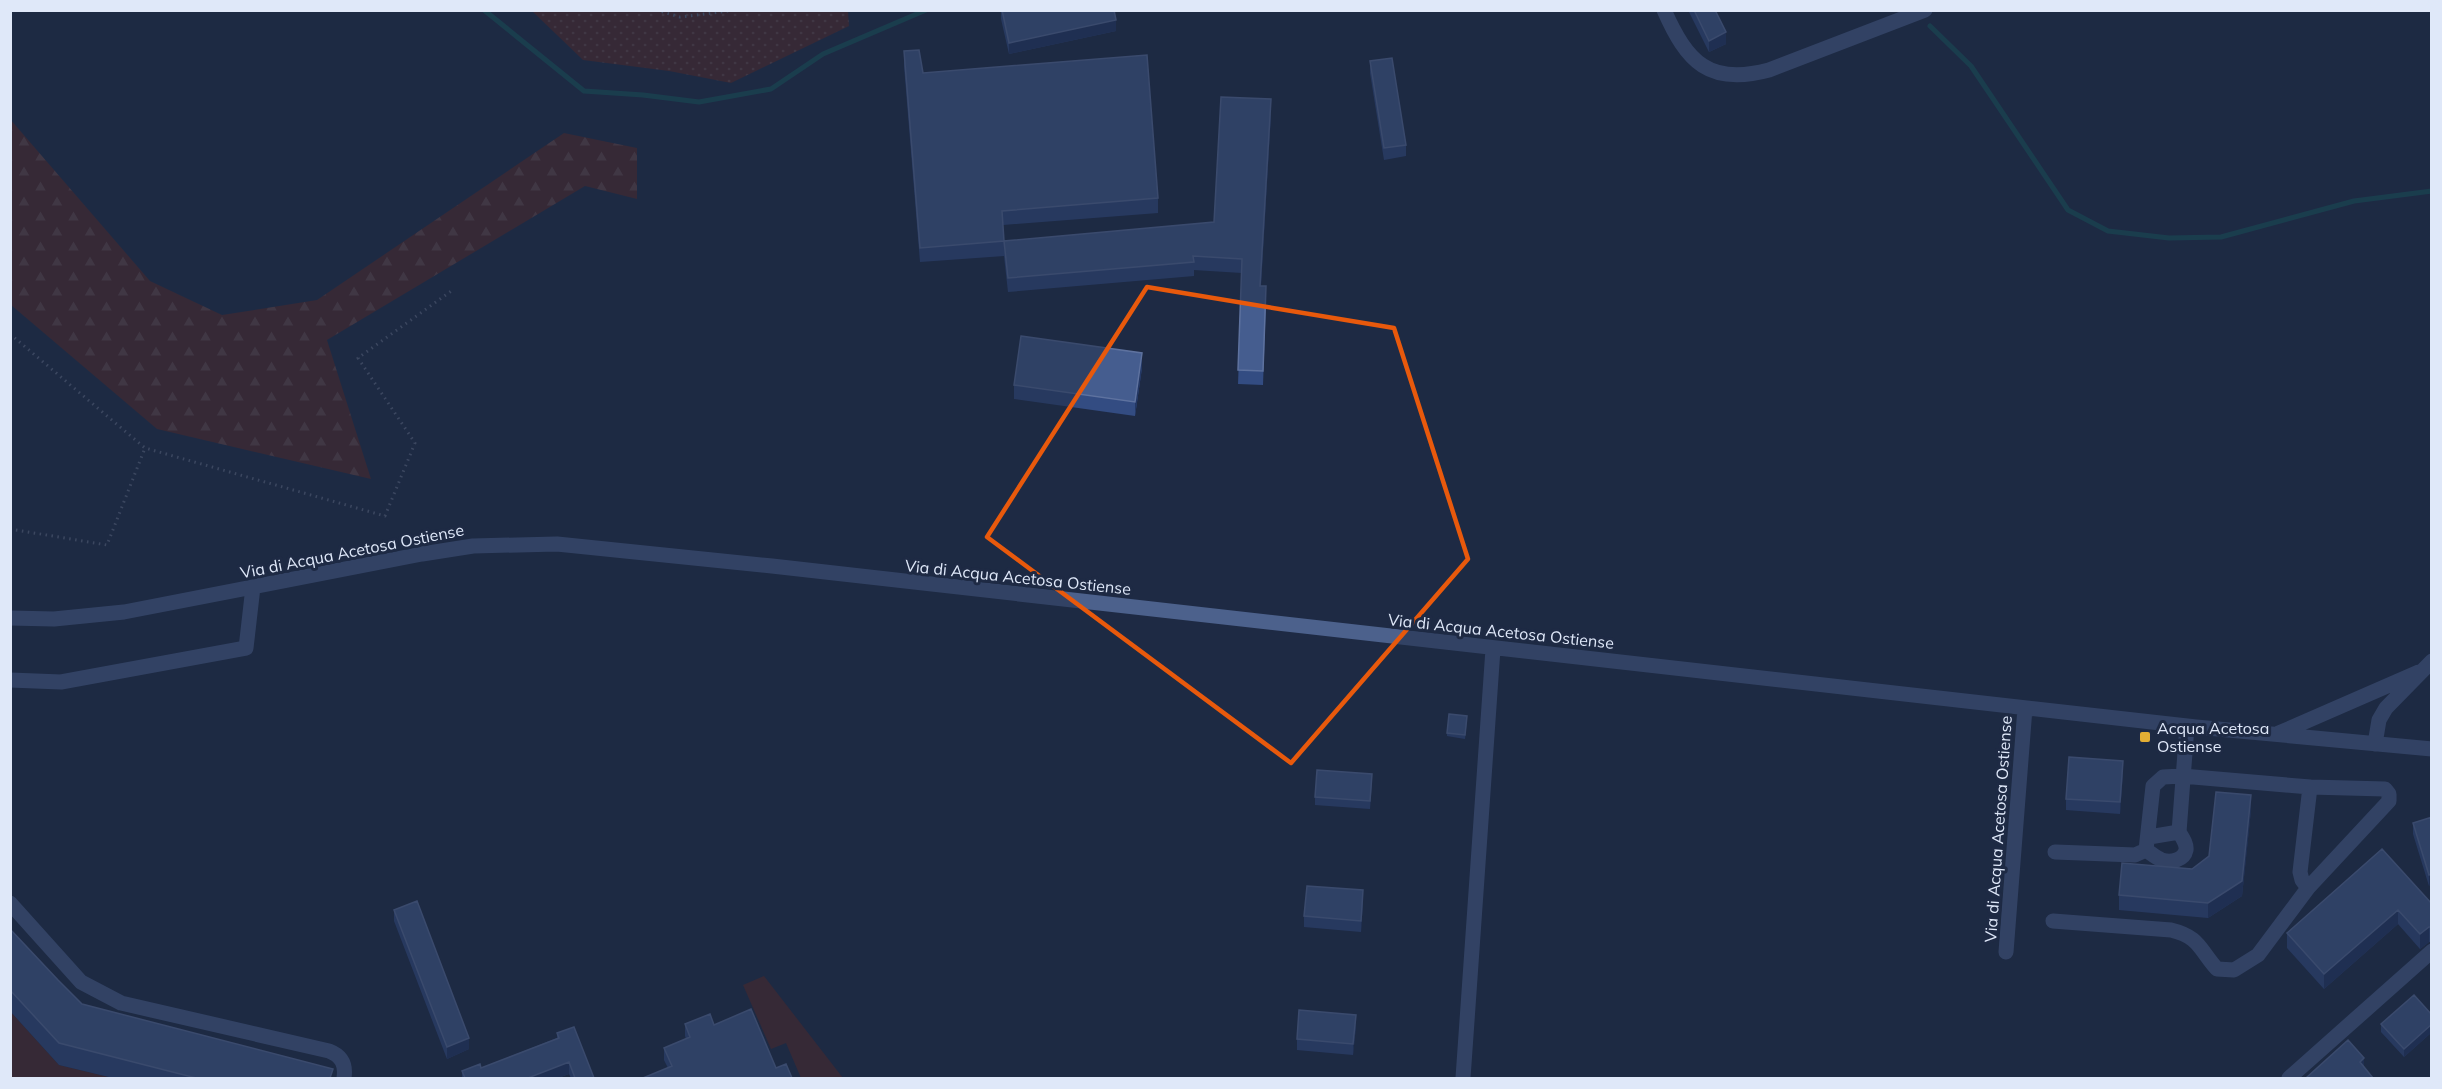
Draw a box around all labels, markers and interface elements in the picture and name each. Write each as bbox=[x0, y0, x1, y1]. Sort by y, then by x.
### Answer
street label: Via di Acqua Acetosa Ostiense bbox=[239, 520, 465, 582]
street label: Via di Acqua Acetosa Ostiense bbox=[904, 555, 1132, 599]
street label: Via di Acqua Acetosa Ostiense bbox=[1387, 609, 1615, 653]
street label: Via di Acqua Acetosa Ostiense bbox=[1980, 715, 2016, 943]
place label: Acqua Acetosa Ostiense bbox=[2157, 718, 2269, 756]
marker: Acqua Acetosa Ostiense bbox=[2138, 730, 2152, 744]

